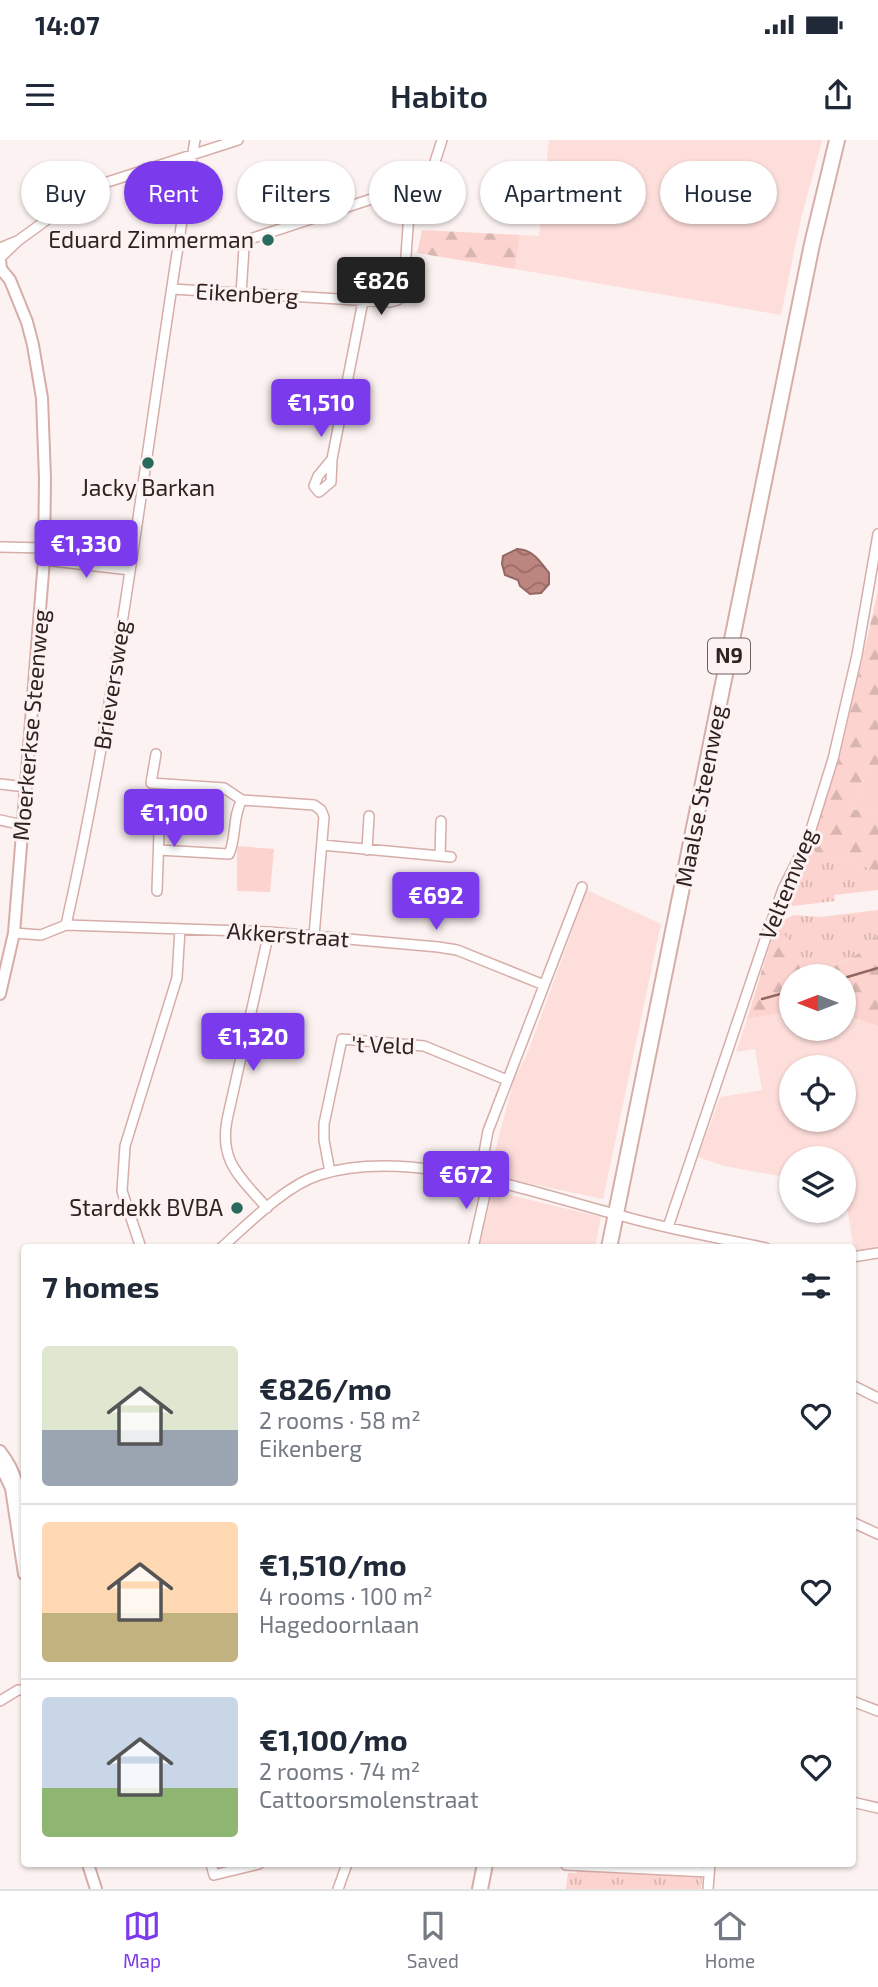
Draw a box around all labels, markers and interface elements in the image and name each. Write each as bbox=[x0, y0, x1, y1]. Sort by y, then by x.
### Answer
text: 14:07 bbox=[35, 9, 100, 40]
icon: menu bbox=[21, 76, 59, 114]
text: Habito bbox=[390, 76, 488, 114]
icon: share bbox=[819, 76, 857, 114]
chip: Buy bbox=[21, 161, 110, 224]
chip: Rent bbox=[124, 161, 223, 224]
chip: Filters bbox=[237, 161, 355, 224]
chip: New bbox=[369, 161, 466, 224]
chip: Apartment bbox=[480, 161, 646, 224]
chip: House bbox=[660, 161, 777, 224]
place label: Eduard Zimmerman bbox=[48, 225, 254, 253]
marker: Eduard Zimmerman bbox=[260, 232, 276, 248]
pin: €826 bbox=[340, 258, 422, 317]
text: €826 bbox=[353, 266, 409, 294]
street label: Eikenberg bbox=[195, 276, 299, 310]
pin: €1,510 bbox=[264, 380, 378, 439]
text: €1,510 bbox=[287, 388, 355, 416]
marker: Jacky Barkan bbox=[140, 455, 156, 471]
place label: Jacky Barkan bbox=[81, 473, 215, 501]
pin: €1,330 bbox=[29, 520, 143, 580]
text: €1,330 bbox=[51, 529, 121, 557]
street label: Moerkerkse Steenweg bbox=[6, 608, 54, 842]
street label: Brieversweg bbox=[87, 618, 135, 752]
road number: N9 bbox=[708, 638, 750, 674]
street label: Maalse Steenweg bbox=[669, 702, 731, 889]
pin: €1,100 bbox=[117, 790, 231, 849]
text: €1,100 bbox=[140, 798, 208, 826]
street label: Veltemweg bbox=[752, 824, 822, 943]
pin: €692 bbox=[395, 872, 477, 932]
text: €692 bbox=[408, 881, 464, 909]
street label: Akkerstraat bbox=[226, 916, 350, 952]
north arrow bbox=[779, 964, 856, 1041]
map controls bbox=[779, 964, 856, 1223]
pin: €1,320 bbox=[196, 1014, 310, 1073]
text: €1,320 bbox=[217, 1022, 289, 1050]
street label: 't Veld bbox=[351, 1029, 415, 1059]
button: locate bbox=[779, 1055, 856, 1132]
button: layers bbox=[779, 1146, 856, 1223]
pin: €672 bbox=[425, 1152, 507, 1211]
text: €672 bbox=[439, 1160, 493, 1188]
place label: Stardekk BVBA bbox=[69, 1193, 224, 1221]
marker: Stardekk BVBA bbox=[229, 1200, 245, 1216]
icon: filters bbox=[797, 1267, 835, 1305]
text: 7 homes bbox=[42, 1268, 159, 1304]
text: €826/mo bbox=[259, 1370, 392, 1406]
icon: home bbox=[98, 1374, 182, 1458]
icon: heart bbox=[797, 1397, 835, 1435]
text: 2 rooms · 58 m² bbox=[259, 1406, 421, 1434]
text: Eikenberg bbox=[259, 1434, 362, 1462]
text: €1,510/mo bbox=[259, 1546, 407, 1582]
icon: home bbox=[98, 1550, 182, 1634]
icon: heart bbox=[797, 1573, 835, 1611]
text: 4 rooms · 100 m² bbox=[259, 1582, 433, 1610]
text: Hagedoornlaan bbox=[259, 1610, 419, 1638]
text: €1,100/mo bbox=[259, 1721, 408, 1757]
icon: home bbox=[98, 1725, 182, 1809]
icon: heart bbox=[797, 1748, 835, 1786]
text: 2 rooms · 74 m² bbox=[259, 1757, 420, 1785]
text: Cattoorsmolenstraat bbox=[259, 1785, 479, 1813]
tab: Map bbox=[123, 1907, 161, 1972]
tab: Saved bbox=[407, 1907, 459, 1972]
tab: Home bbox=[705, 1907, 755, 1972]

